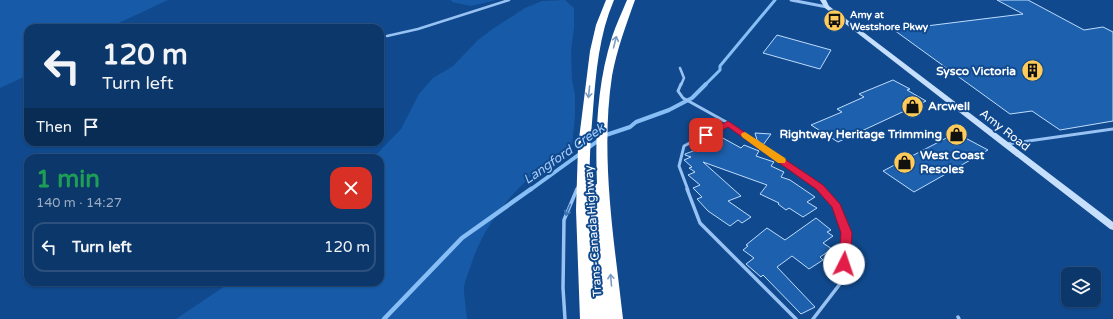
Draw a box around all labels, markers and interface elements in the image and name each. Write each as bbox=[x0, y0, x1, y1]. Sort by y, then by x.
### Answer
bus stop icon: Amy at Westshore Pkwy bbox=[822, 8, 848, 34]
place label: Amy at Westshore Pkwy bbox=[850, 9, 929, 33]
one-way arrow bbox=[611, 35, 619, 48]
text: 120 m bbox=[102, 38, 188, 72]
icon: left bbox=[36, 40, 88, 92]
building icon: Sysco Victoria bbox=[1019, 58, 1045, 84]
place label: Sysco Victoria bbox=[936, 64, 1016, 79]
text: Turn left bbox=[102, 72, 174, 94]
one-way arrow bbox=[585, 85, 593, 98]
shop icon: Arcwell bbox=[900, 93, 926, 119]
place label: Arcwell bbox=[928, 99, 970, 113]
street label: Amy Road bbox=[977, 106, 1033, 154]
icon: arrive bbox=[80, 116, 102, 138]
text: Then bbox=[36, 118, 72, 136]
pin bbox=[689, 118, 723, 152]
water label: Langford Creek bbox=[520, 120, 608, 188]
shop icon: Rightway Heritage Trimming bbox=[944, 121, 970, 147]
icon: arrive bbox=[695, 124, 717, 146]
place label: Rightway Heritage Trimming bbox=[779, 127, 942, 142]
place label: West Coast Resoles bbox=[920, 148, 985, 176]
shop icon: West Coast Resoles bbox=[892, 149, 918, 175]
street label: Trans-Canada Highway bbox=[581, 164, 605, 297]
text: 1 min bbox=[36, 165, 100, 194]
button: close bbox=[330, 167, 372, 209]
text: 140 m · 14:27 bbox=[36, 195, 122, 211]
one-way arrow bbox=[564, 204, 572, 216]
icon: left bbox=[38, 236, 60, 258]
text: Turn left bbox=[72, 238, 132, 256]
text: 120 m bbox=[324, 238, 370, 256]
position arrow bbox=[823, 243, 865, 285]
map controls bbox=[1061, 267, 1101, 307]
button: layers bbox=[1061, 267, 1101, 307]
one-way arrow bbox=[608, 274, 615, 287]

